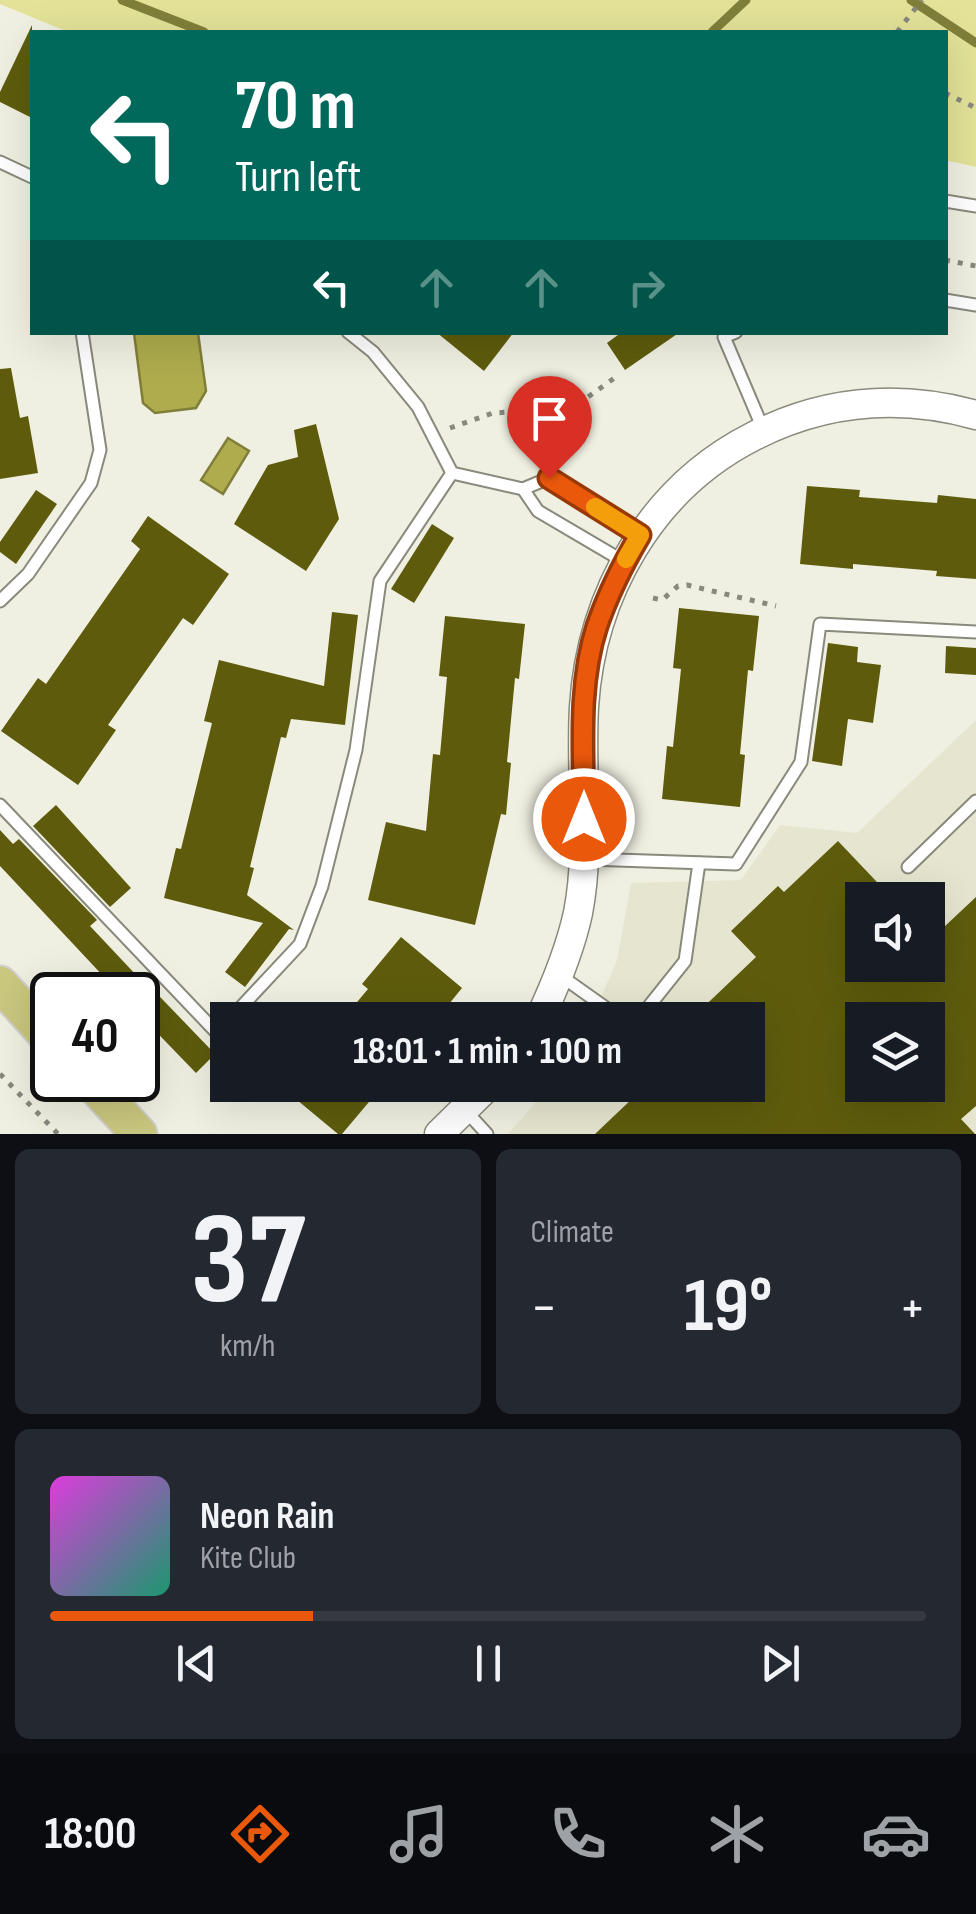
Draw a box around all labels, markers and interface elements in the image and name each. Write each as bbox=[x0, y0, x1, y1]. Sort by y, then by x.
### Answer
text: 70 m bbox=[235, 65, 356, 149]
icon: left bbox=[70, 70, 200, 200]
text: Turn left bbox=[235, 150, 361, 205]
icon: left bbox=[304, 260, 359, 315]
icon: ahead bbox=[409, 260, 464, 315]
icon: ahead bbox=[514, 260, 569, 315]
icon: right bbox=[619, 260, 674, 315]
pin bbox=[507, 376, 592, 479]
icon: arrive bbox=[522, 391, 577, 446]
position arrow bbox=[532, 767, 636, 871]
map controls bbox=[845, 882, 945, 1102]
button: sound bbox=[845, 882, 945, 982]
speed limit sign: 40 bbox=[30, 972, 160, 1102]
button: layers bbox=[845, 1002, 945, 1102]
text: 18:01 · 1 min · 100 m bbox=[353, 1029, 622, 1074]
text: 37 bbox=[190, 1184, 305, 1340]
text: Climate bbox=[531, 1213, 614, 1252]
text: 19° bbox=[684, 1262, 772, 1353]
text: − bbox=[531, 1275, 557, 1342]
text: + bbox=[899, 1275, 926, 1342]
text: km/h bbox=[220, 1327, 275, 1366]
text: Neon Rain bbox=[200, 1494, 334, 1539]
text: Kite Club bbox=[200, 1539, 296, 1578]
icon: previous bbox=[169, 1636, 224, 1691]
icon: pause bbox=[461, 1636, 516, 1691]
icon: next bbox=[753, 1636, 808, 1691]
icon: directions bbox=[225, 1799, 295, 1869]
icon: music bbox=[384, 1799, 454, 1869]
icon: phone bbox=[543, 1799, 613, 1869]
icon: climate bbox=[702, 1799, 772, 1869]
icon: car bbox=[861, 1799, 931, 1869]
text: 18:00 bbox=[45, 1807, 136, 1862]

